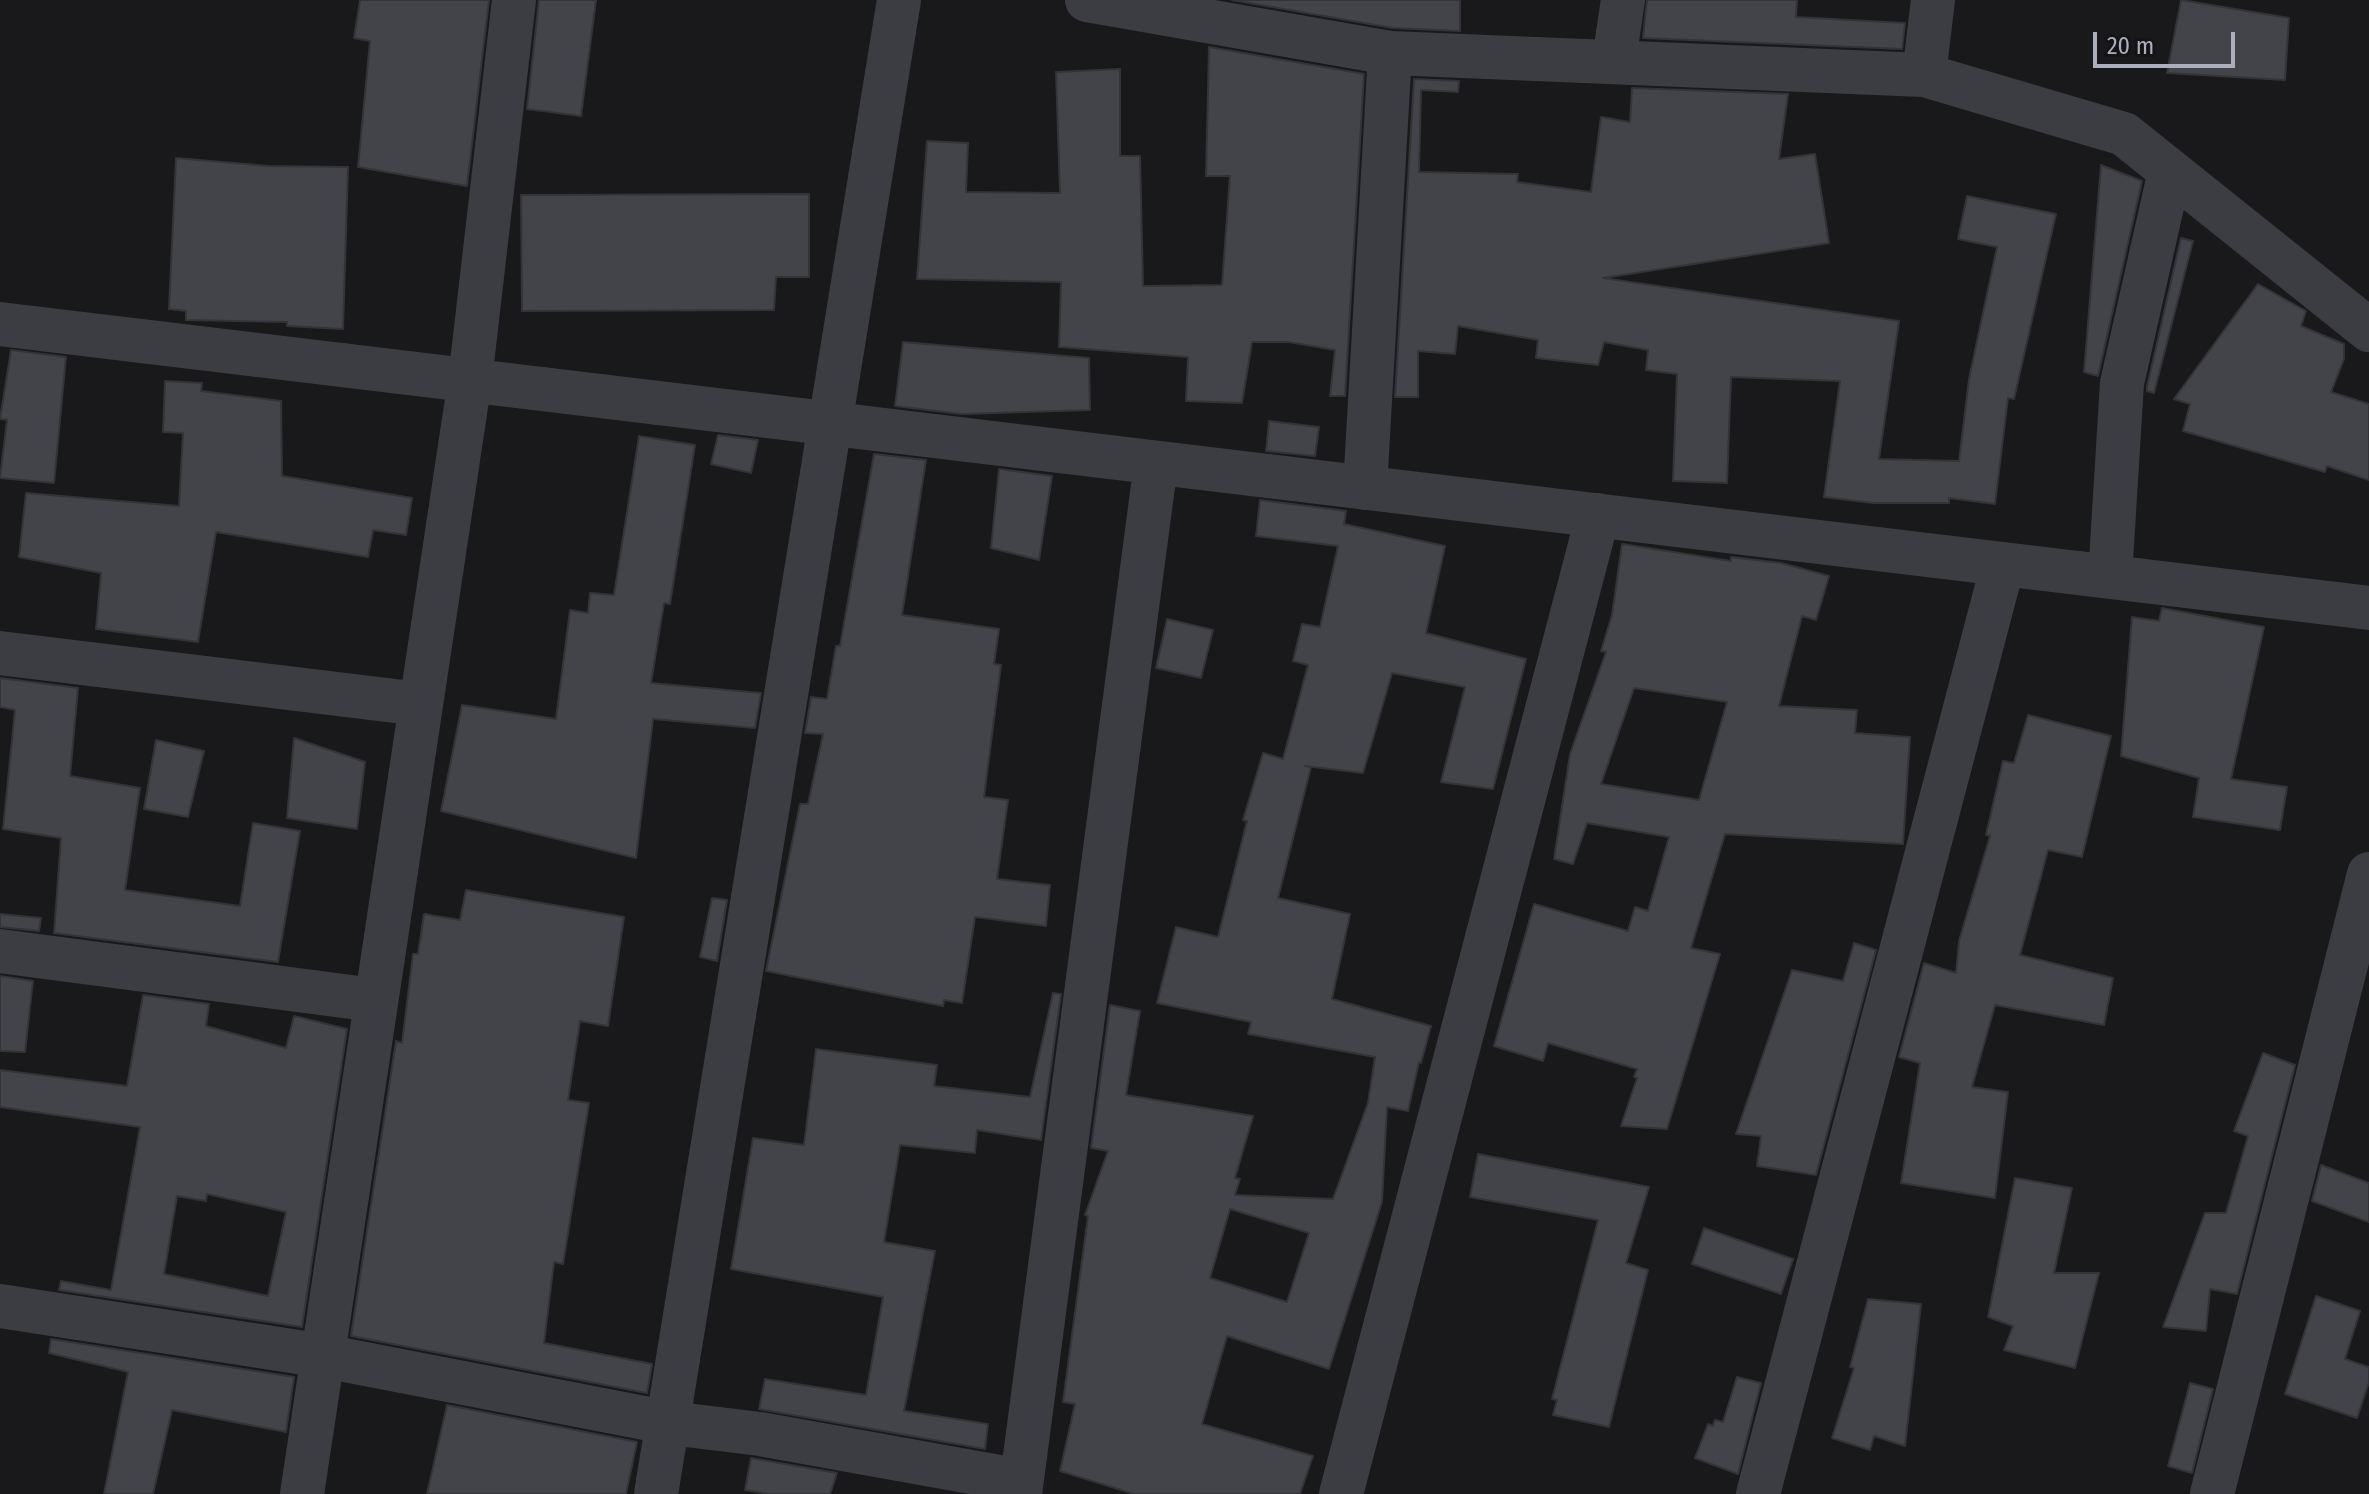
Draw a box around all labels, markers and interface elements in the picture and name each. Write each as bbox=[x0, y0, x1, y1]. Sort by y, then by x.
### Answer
scale bar bbox=[2097, 16, 2239, 66]
text: 20 m bbox=[2107, 32, 2154, 60]

